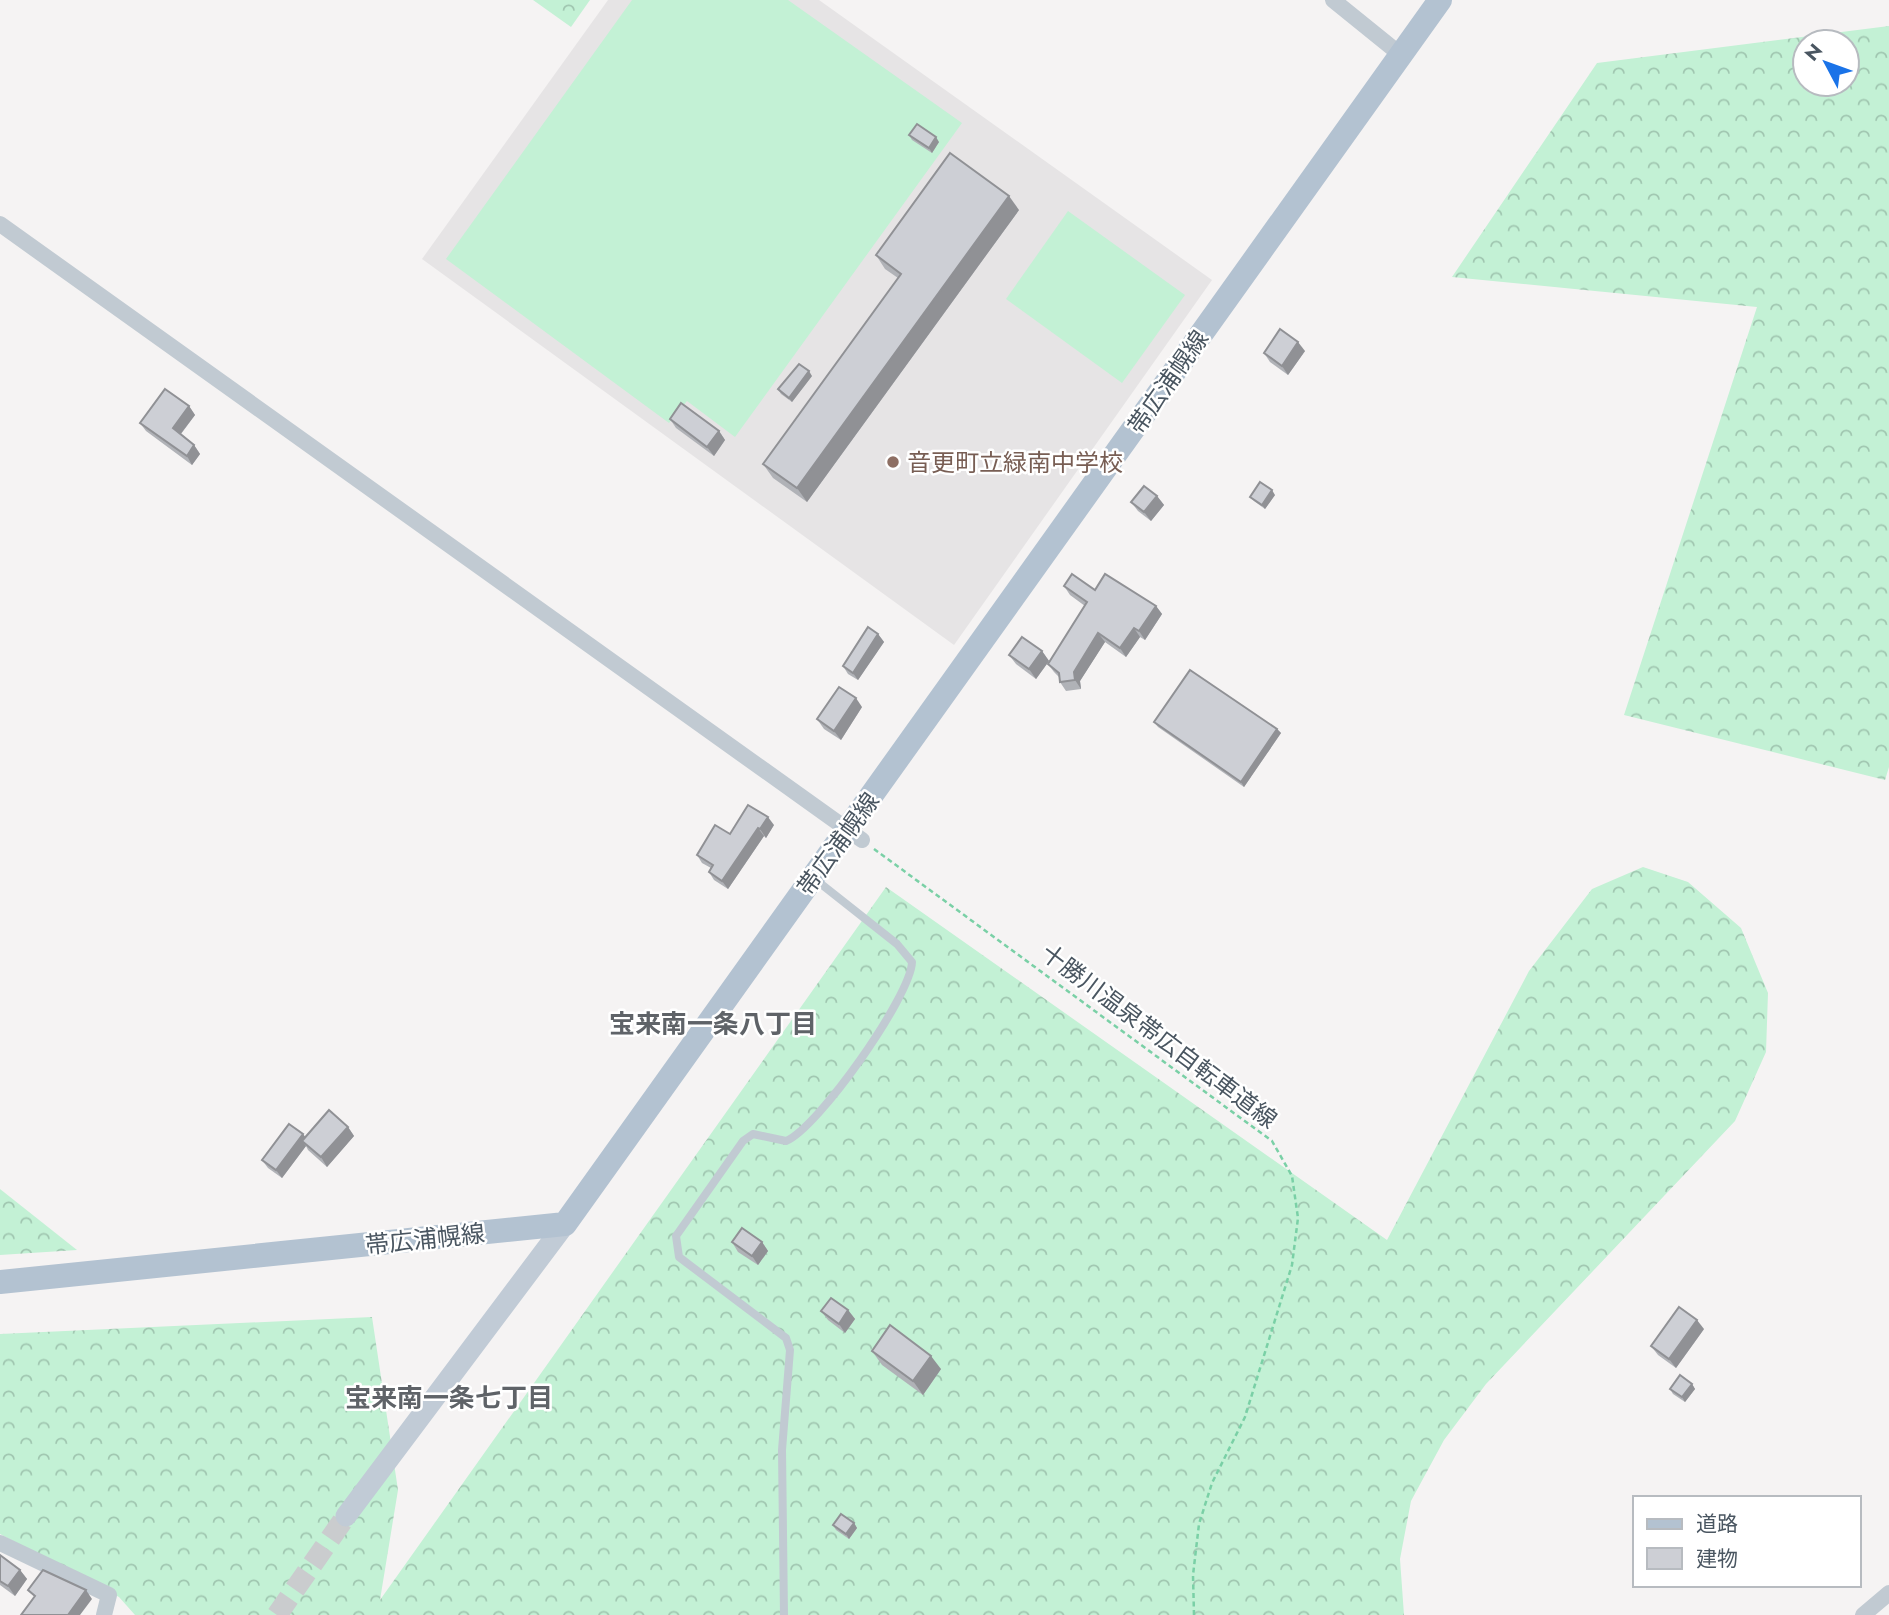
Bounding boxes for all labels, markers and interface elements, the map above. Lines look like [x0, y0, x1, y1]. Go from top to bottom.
north arrow [1791, 28, 1861, 98]
text: N [1798, 38, 1829, 67]
street label: 帯広浦幌線 [1119, 323, 1217, 441]
place label: 音更町立緑南中学校 [907, 445, 1123, 480]
marker: 音更町立緑南中学校 [885, 454, 901, 470]
street label: 帯広浦幌線 [789, 785, 887, 903]
street label: 十勝川温泉帯広自転車道線 [1033, 935, 1285, 1137]
district label: 宝来南一条八丁目 [609, 1005, 817, 1043]
street label: 帯広浦幌線 [363, 1215, 487, 1263]
district label: 宝来南一条七丁目 [345, 1379, 553, 1417]
legend [1633, 1496, 1861, 1587]
text: 道路 [1696, 1509, 1738, 1539]
text: 建物 [1696, 1544, 1738, 1574]

